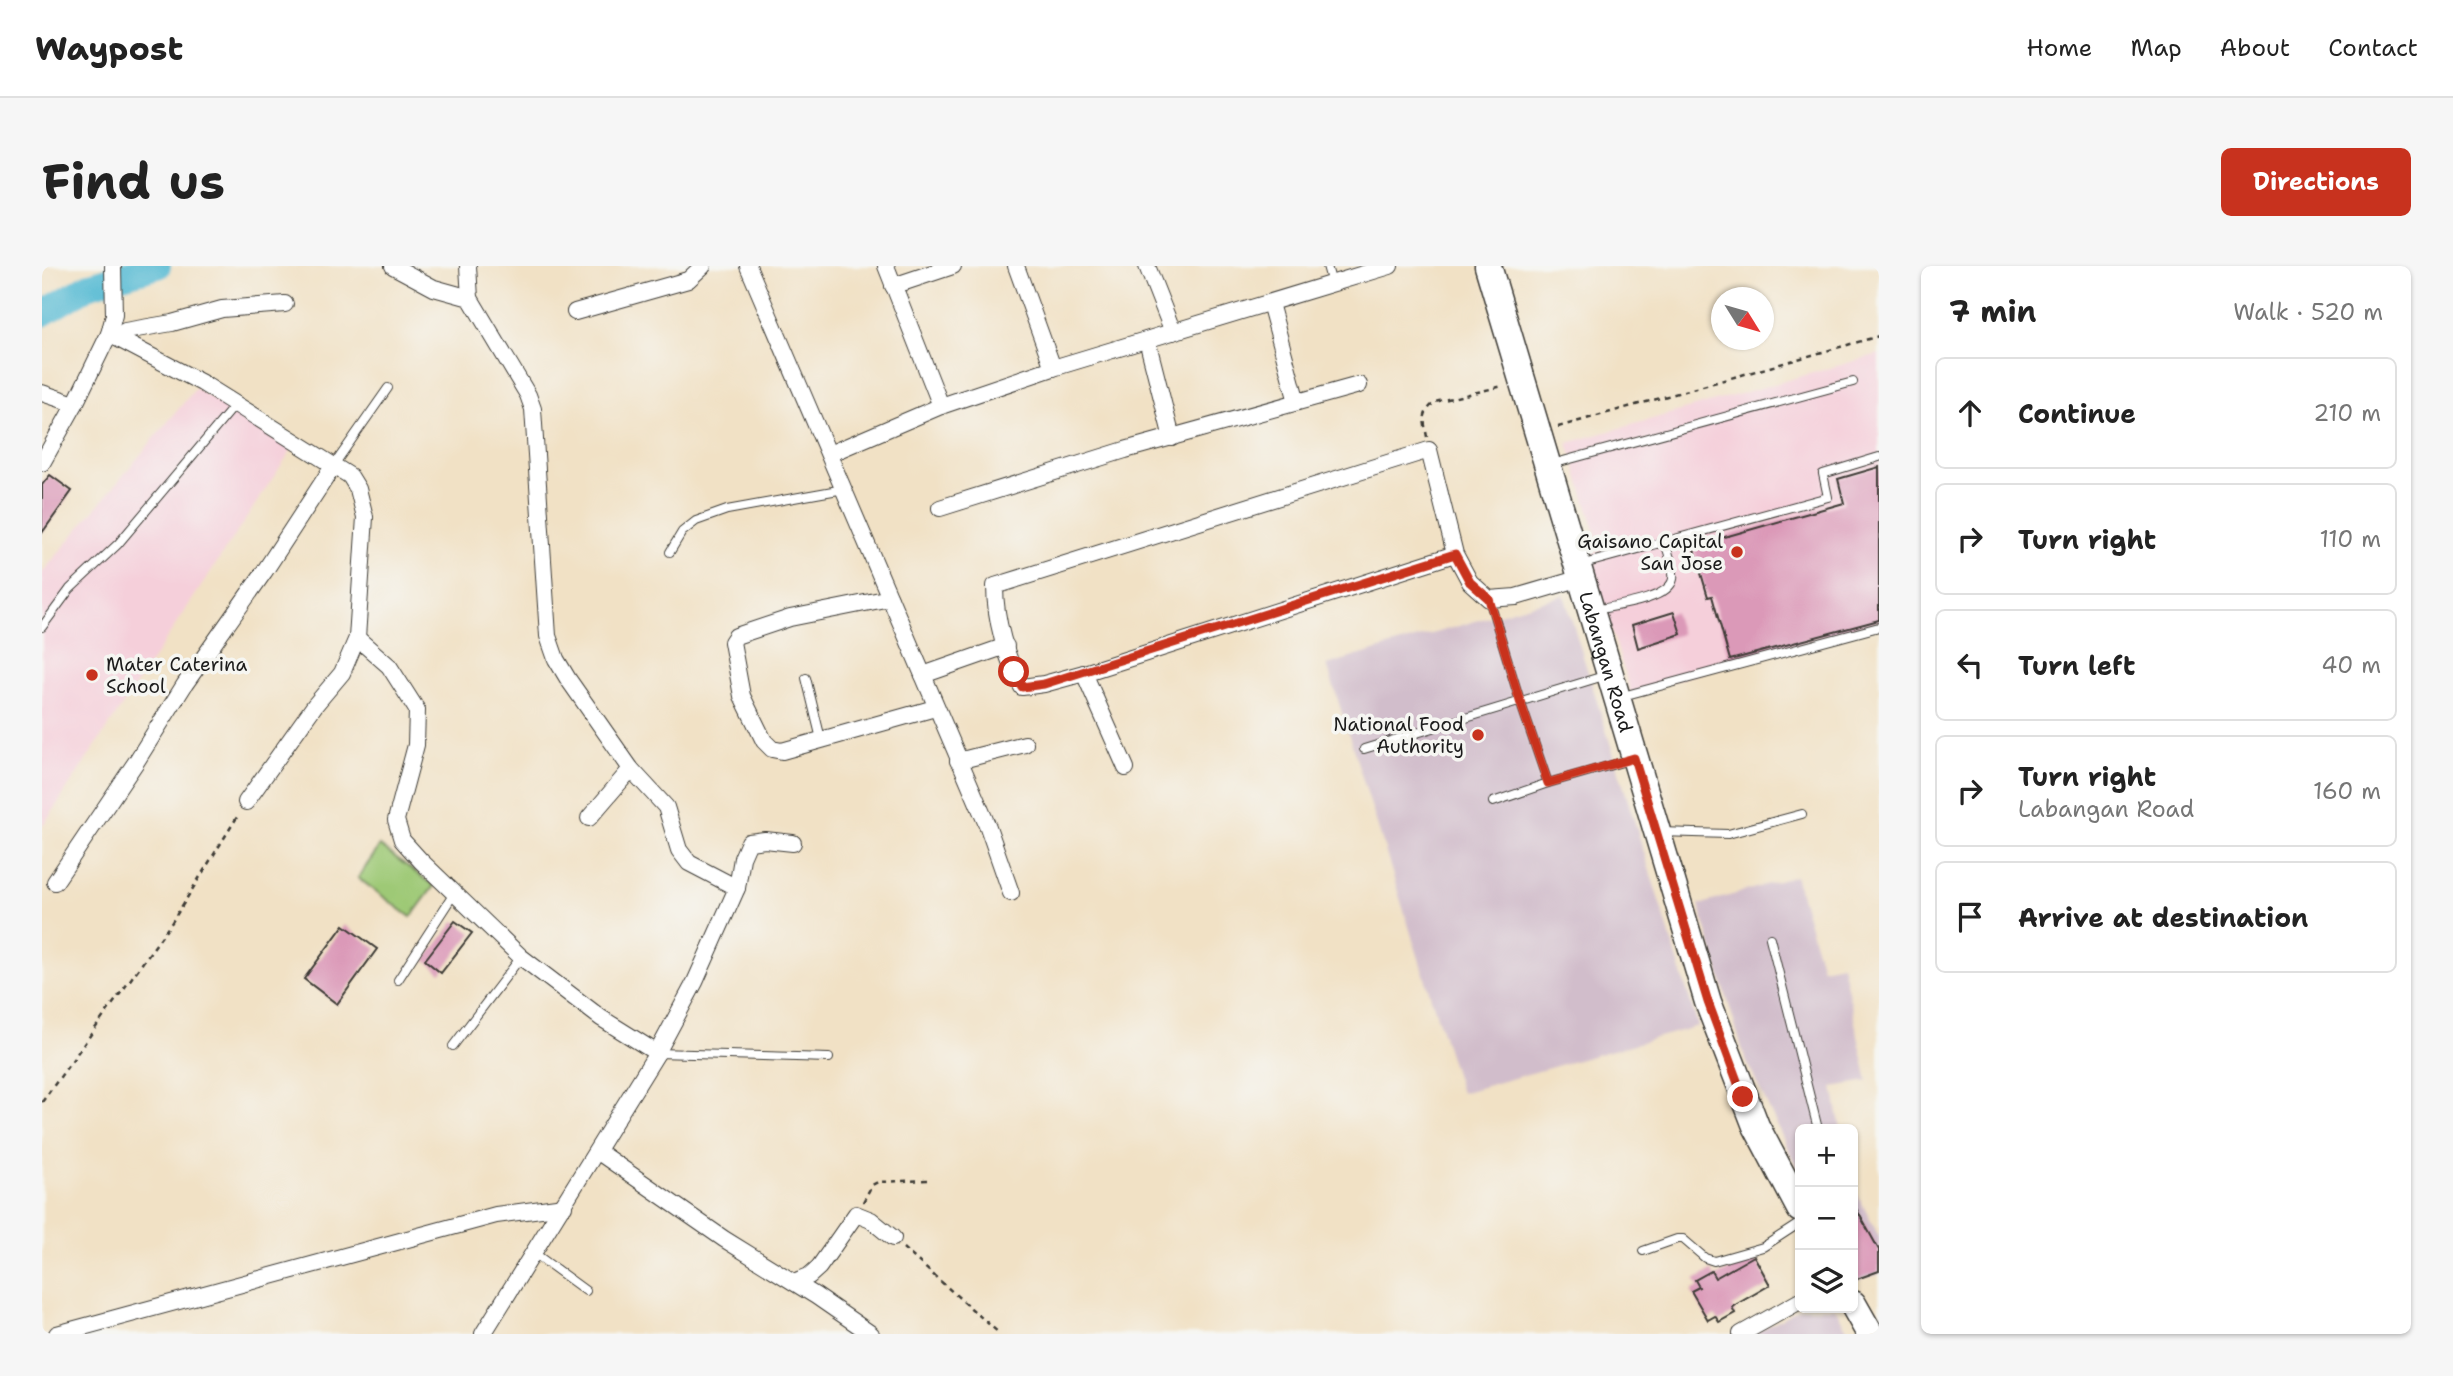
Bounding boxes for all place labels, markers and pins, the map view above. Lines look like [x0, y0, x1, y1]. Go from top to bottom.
place label: Gaisano Capital San Jose [1577, 529, 1723, 576]
marker: Gaisano Capital San Jose [1729, 544, 1745, 560]
place label: Mater Caterina School [106, 652, 247, 699]
marker: Mater Caterina School [84, 667, 100, 683]
place label: National Food Authority [1333, 712, 1464, 759]
marker: National Food Authority [1470, 727, 1486, 743]

